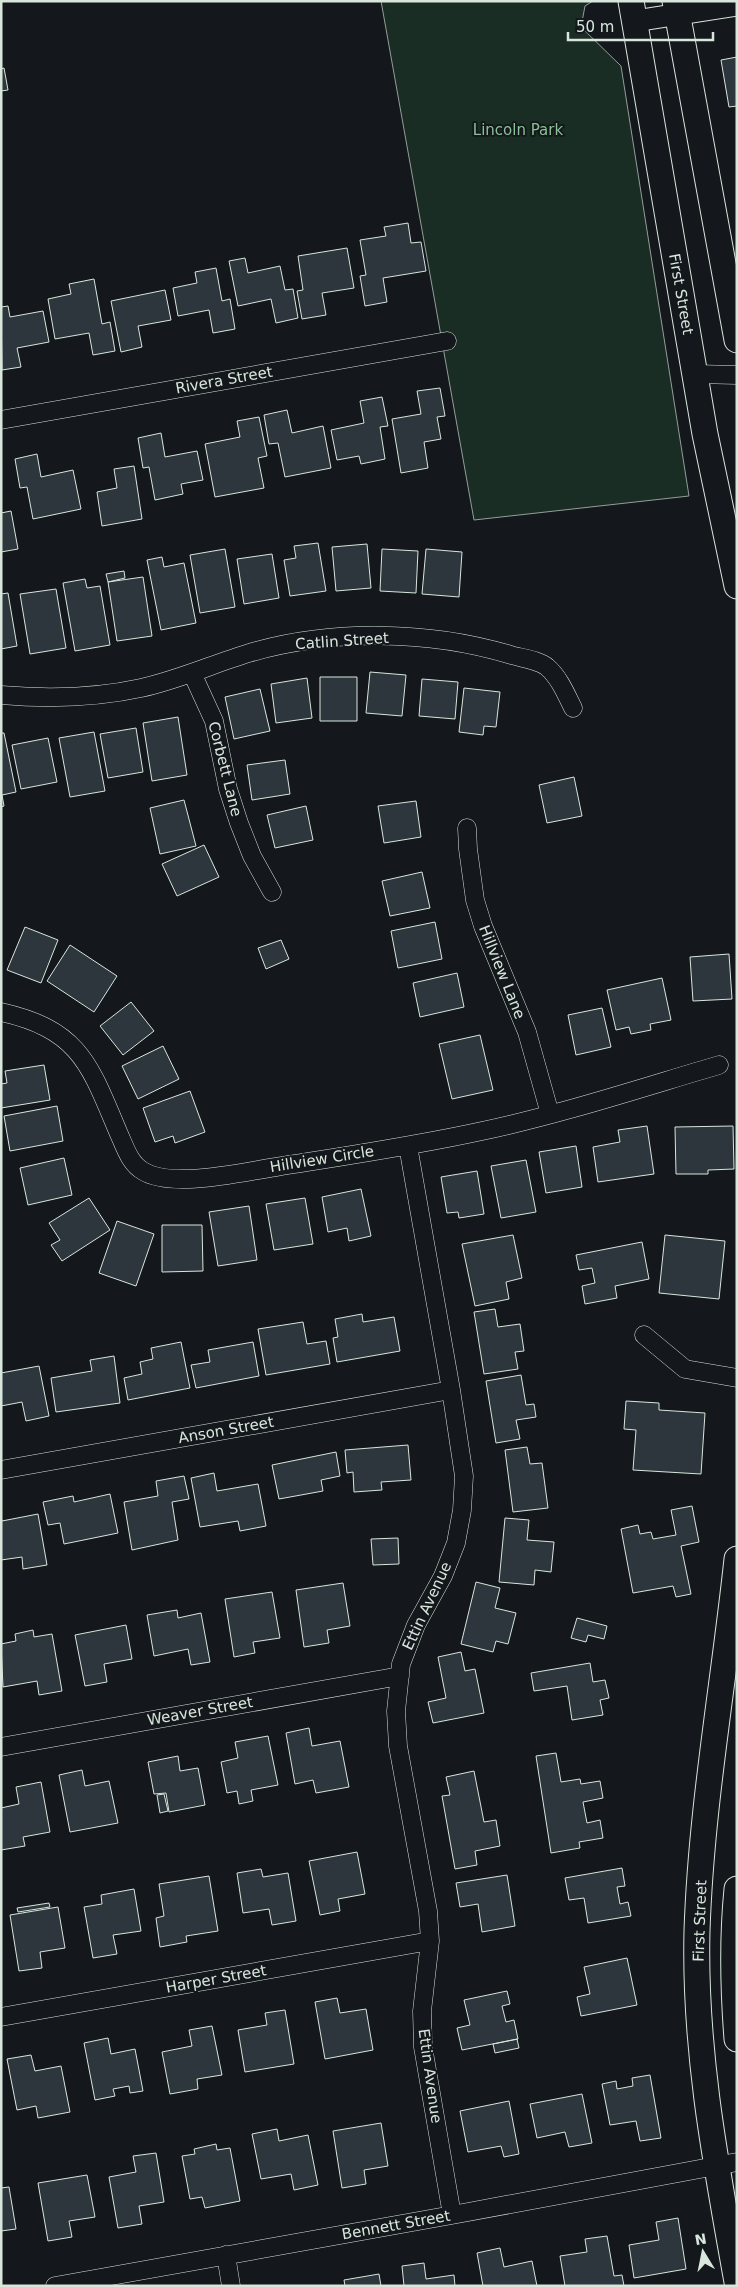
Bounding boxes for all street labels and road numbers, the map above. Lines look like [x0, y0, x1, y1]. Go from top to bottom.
street label: First Street [665, 252, 697, 336]
street label: Rivera Street [174, 363, 274, 397]
street label: Catlin Street [295, 629, 389, 653]
street label: Corbett Lane [204, 720, 246, 818]
street label: Hillview Lane [475, 923, 529, 1021]
street label: Hillview Circle [269, 1142, 375, 1176]
street label: Anson Street [177, 1413, 275, 1447]
street label: Ettin Avenue [399, 1559, 455, 1653]
street label: Weaver Street [146, 1693, 254, 1729]
street label: First Street [690, 1880, 710, 1962]
street label: Harper Street [164, 1961, 268, 1997]
street label: Ettin Avenue [414, 2028, 446, 2124]
street label: Bennett Street [340, 2207, 452, 2243]

